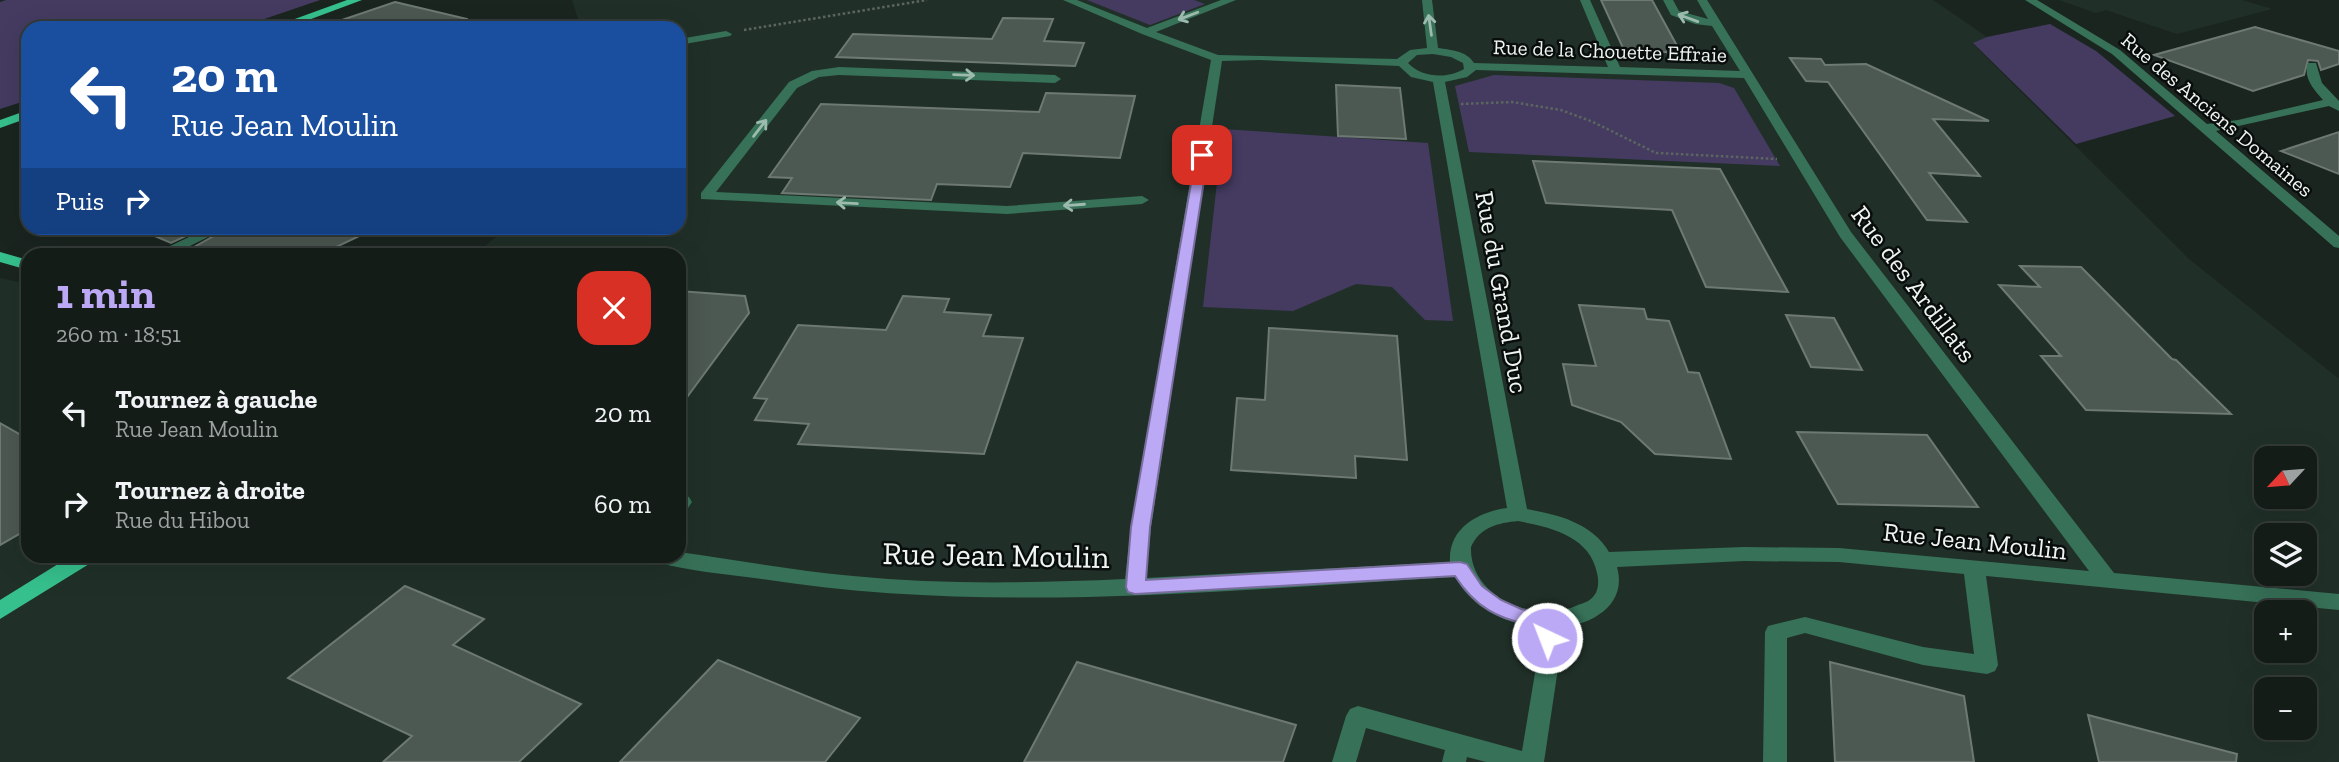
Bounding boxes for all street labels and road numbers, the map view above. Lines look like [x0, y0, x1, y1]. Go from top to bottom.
street label: Rue des Anciens Domaines [2117, 27, 2318, 202]
street label: Rue de la Chouette Effraie [1493, 34, 1728, 67]
street label: Rue du Grand Duc [1468, 188, 1536, 396]
street label: Rue des Ardillats [1844, 199, 1984, 369]
street label: Rue Jean Moulin [1882, 515, 2068, 567]
street label: Rue Jean Moulin [882, 534, 1110, 576]

